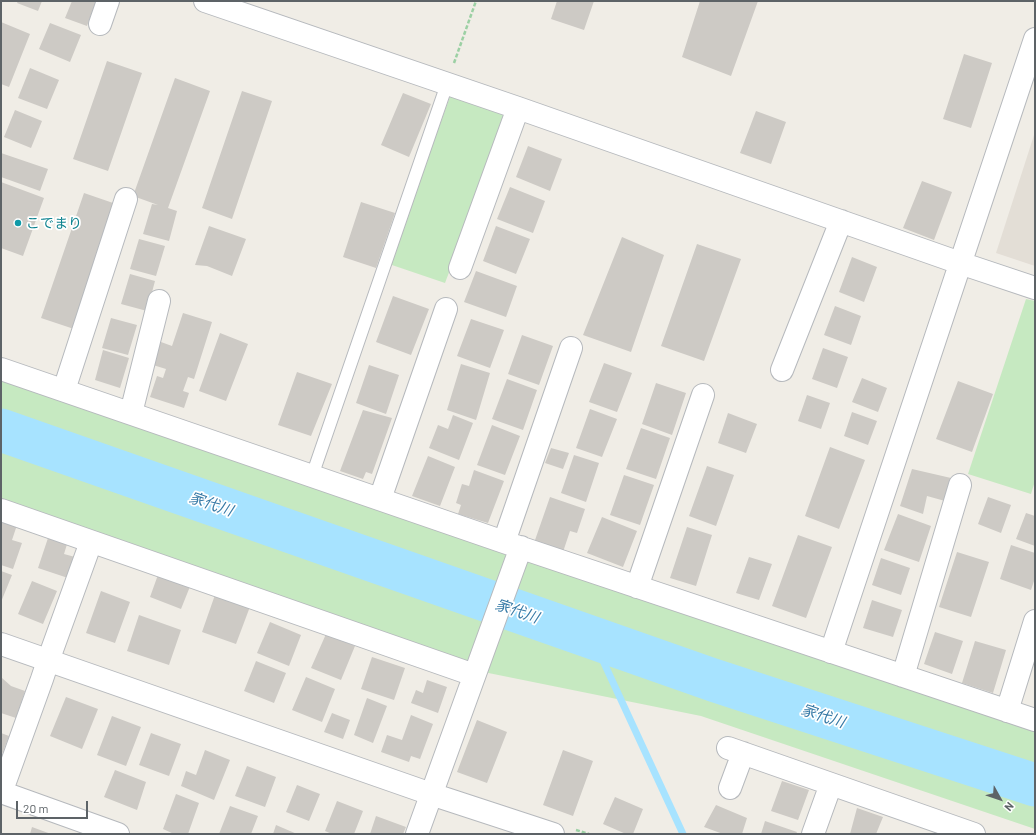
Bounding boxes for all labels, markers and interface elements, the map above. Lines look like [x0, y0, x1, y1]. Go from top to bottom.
place label: こでまり [26, 215, 82, 231]
marker: こでまり [13, 218, 23, 228]
water label: 家代川 [187, 488, 235, 520]
water label: 家代川 [493, 595, 541, 627]
water label: 家代川 [799, 700, 847, 732]
north arrow [980, 779, 1020, 819]
scale bar [18, 793, 90, 819]
text: N [1002, 800, 1017, 814]
text: 20 m [23, 801, 49, 815]

